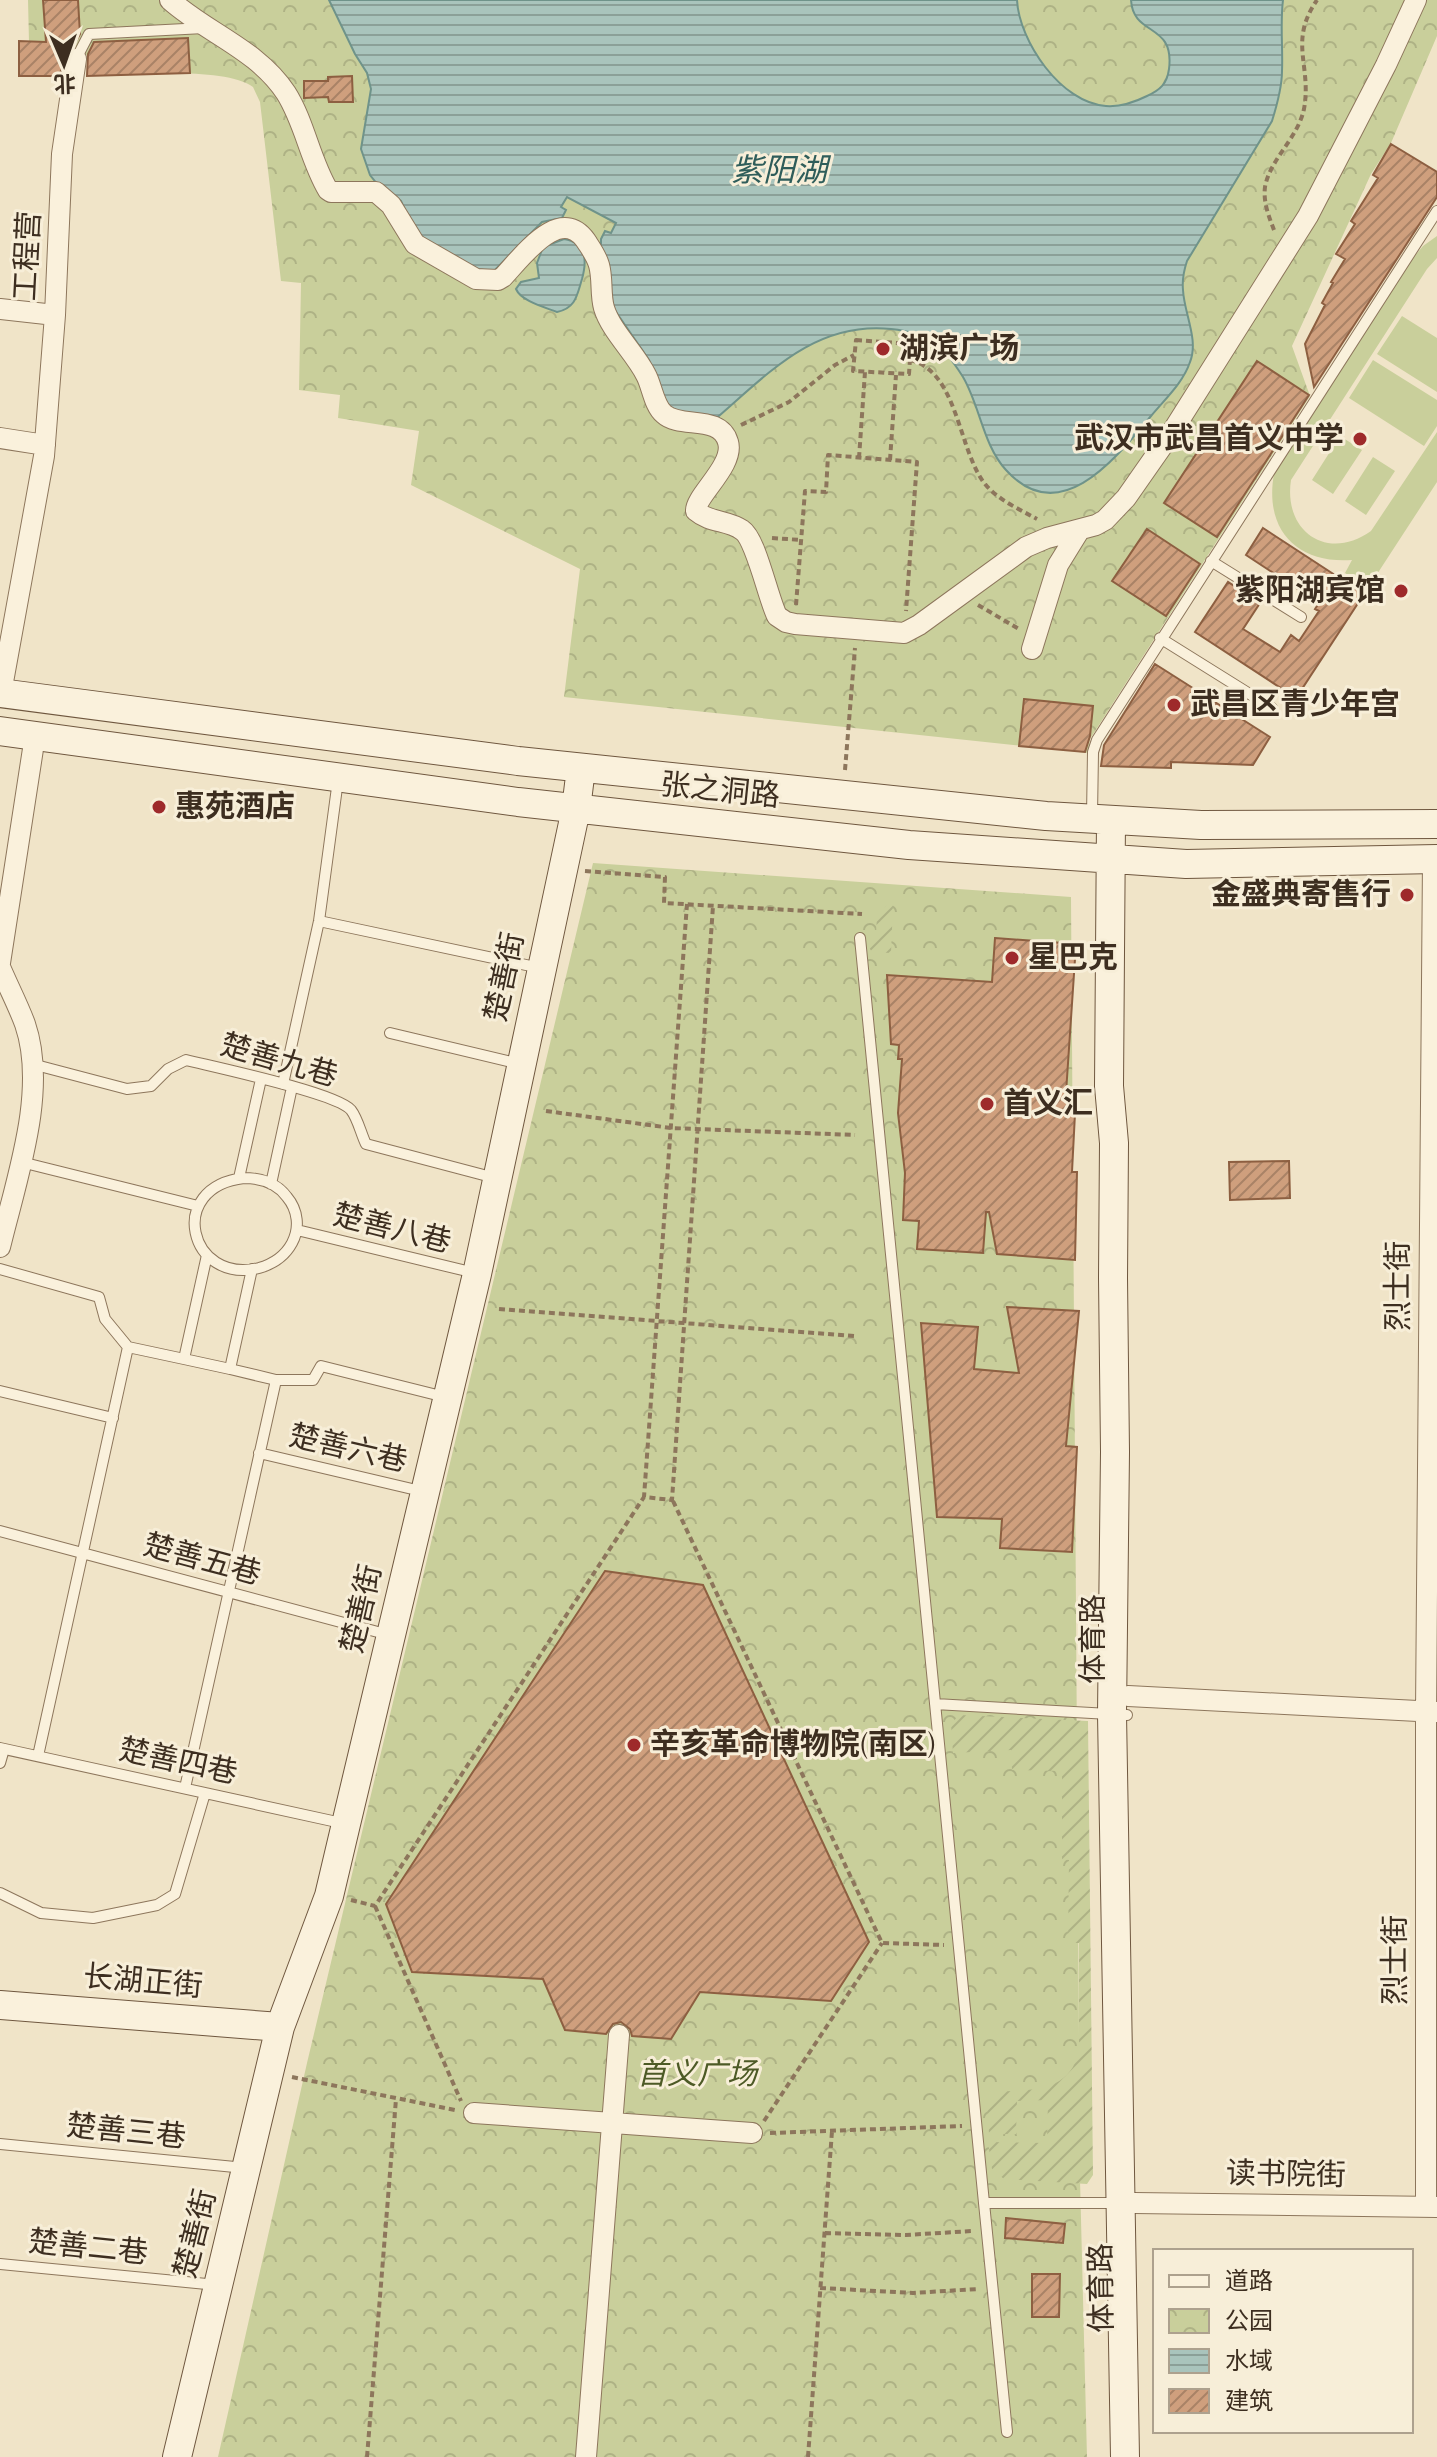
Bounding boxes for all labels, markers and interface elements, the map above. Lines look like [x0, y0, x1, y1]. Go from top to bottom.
north arrow [24, 24, 104, 104]
text: 北 [53, 66, 76, 99]
water label: 紫阳湖 [731, 147, 832, 196]
street label: 工程营 [3, 210, 53, 302]
place label: 湖滨广场 [899, 326, 1019, 372]
marker: 湖滨广场 [874, 340, 892, 358]
place label: 武汉市武昌首义中学 [1074, 416, 1344, 462]
marker: 武汉市武昌首义中学 [1351, 430, 1369, 448]
place label: 紫阳湖宾馆 [1235, 568, 1385, 614]
marker: 紫阳湖宾馆 [1392, 582, 1410, 600]
place label: 武昌区青少年宫 [1190, 682, 1400, 728]
marker: 武昌区青少年宫 [1165, 696, 1183, 714]
street label: 张之洞路 [658, 762, 782, 820]
place label: 惠苑酒店 [175, 784, 295, 830]
marker: 惠苑酒店 [150, 798, 168, 816]
place label: 金盛典寄售行 [1211, 872, 1391, 918]
marker: 金盛典寄售行 [1398, 886, 1416, 904]
street label: 楚善街 [473, 928, 537, 1026]
place label: 星巴克 [1028, 935, 1118, 981]
marker: 星巴克 [1003, 949, 1021, 967]
street label: 楚善九巷 [215, 1022, 343, 1100]
place label: 首义汇 [1003, 1081, 1093, 1127]
marker: 首义汇 [978, 1095, 996, 1113]
street label: 楚善八巷 [328, 1192, 456, 1266]
street label: 烈士街 [1376, 1241, 1422, 1331]
street label: 楚善六巷 [284, 1413, 412, 1485]
street label: 楚善五巷 [138, 1522, 266, 1598]
street label: 楚善街 [329, 1560, 395, 1658]
street label: 体育路 [1071, 1594, 1117, 1684]
place label: 辛亥革命博物院(南区) [650, 1722, 936, 1768]
street label: 楚善四巷 [115, 1727, 241, 1797]
marker: 辛亥革命博物院(南区) [625, 1736, 643, 1754]
street label: 烈士街 [1373, 1915, 1419, 2005]
street label: 长湖正街 [81, 1954, 205, 2010]
park label: 首义广场 [637, 2052, 760, 2098]
street label: 楚善三巷 [64, 2103, 188, 2161]
street label: 读书院街 [1226, 2151, 1346, 2199]
street label: 楚善街 [163, 2185, 229, 2283]
street label: 楚善二巷 [26, 2219, 150, 2277]
street label: 体育路 [1078, 2243, 1126, 2333]
legend [1153, 2249, 1413, 2433]
text: 道路 [1225, 2264, 1273, 2300]
text: 公园 [1225, 2304, 1273, 2340]
text: 水域 [1225, 2344, 1273, 2380]
text: 建筑 [1225, 2384, 1273, 2420]

